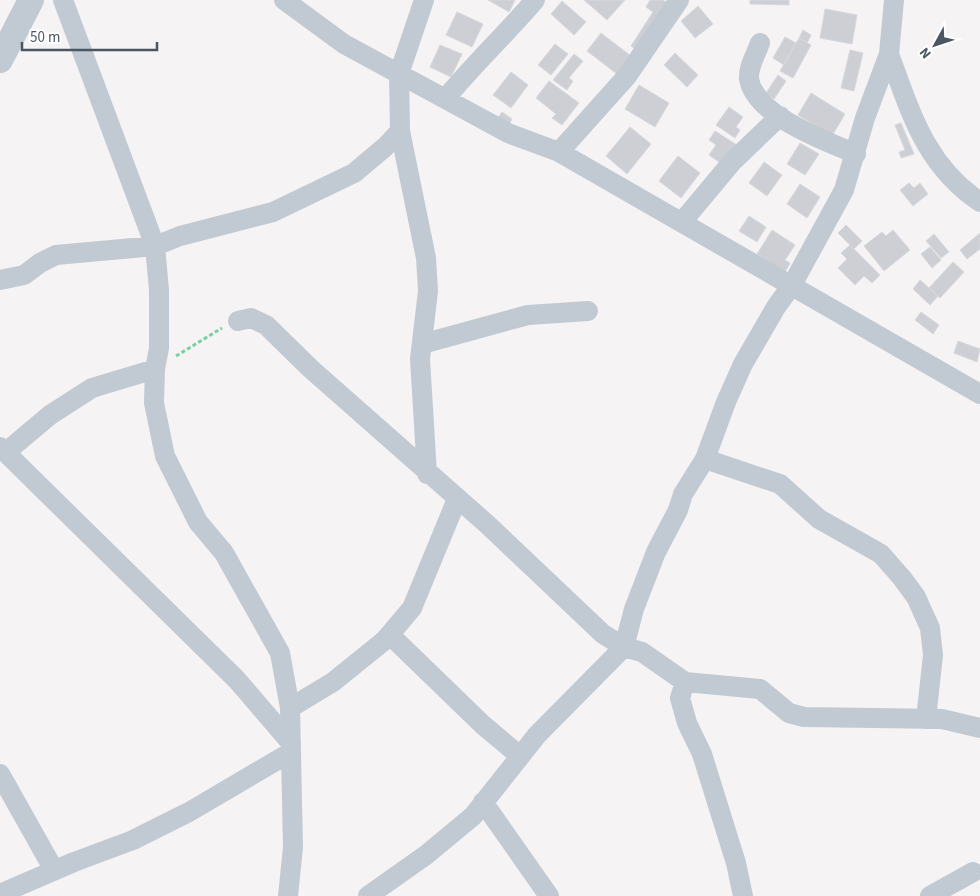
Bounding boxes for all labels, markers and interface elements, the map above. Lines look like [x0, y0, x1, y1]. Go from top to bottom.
scale bar [22, 20, 158, 52]
north arrow [910, 20, 960, 70]
text: 50 m [30, 27, 60, 48]
text: N [915, 43, 936, 63]

